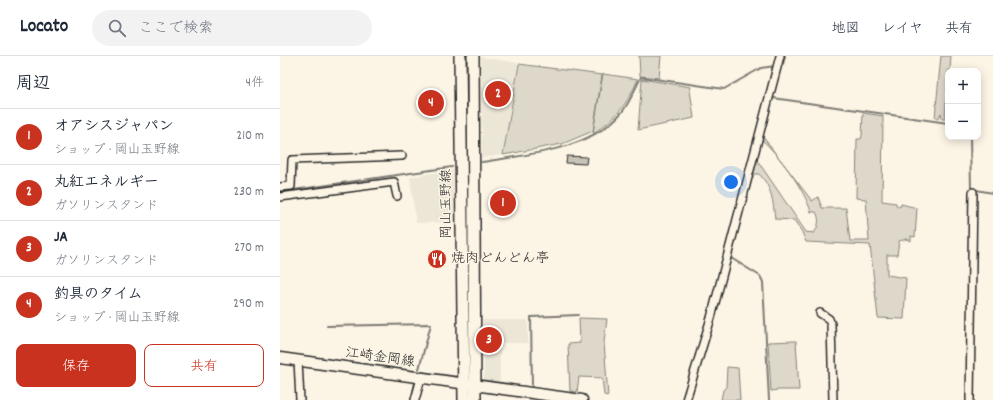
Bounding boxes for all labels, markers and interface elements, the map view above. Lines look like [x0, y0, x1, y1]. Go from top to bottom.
search box [92, 10, 372, 46]
text: Locato [20, 14, 68, 41]
icon: search [106, 17, 128, 39]
text: ここで検索 [138, 18, 213, 40]
text: 地図 [832, 19, 860, 39]
text: レイヤ [882, 19, 923, 39]
text: 共有 [945, 19, 973, 39]
map controls [945, 68, 981, 140]
button: + [945, 68, 981, 104]
text: 周辺 [16, 73, 50, 97]
text: 4件 [246, 74, 264, 93]
pin: 2 [485, 79, 511, 109]
pin: 4 [418, 88, 444, 118]
button: − [945, 104, 981, 140]
text: オアシスジャパン [54, 116, 174, 138]
text: 1 [28, 127, 30, 146]
text: 210 m [236, 127, 264, 146]
text: ショップ · 岡山玉野線 [54, 141, 179, 160]
street label: 岡山玉野線 [437, 169, 457, 239]
text: 丸紅エネルギー [54, 172, 159, 194]
your location [721, 172, 741, 192]
text: 2 [26, 183, 32, 202]
text: 230 m [234, 183, 264, 202]
pin: 1 [490, 188, 516, 218]
text: ガソリンスタンド [54, 197, 158, 216]
text: JA [54, 227, 68, 249]
text: 3 [26, 239, 32, 258]
text: 270 m [234, 239, 264, 258]
restaurant icon: 焼肉どんどん亭 [426, 248, 448, 270]
place label: 焼肉どんどん亭 [451, 249, 550, 269]
text: ガソリンスタンド [54, 252, 158, 271]
text: 釣具のタイム [54, 284, 143, 306]
text: 4 [26, 295, 32, 314]
text: 290 m [233, 295, 264, 314]
text: ショップ · 岡山玉野線 [54, 309, 179, 328]
pin: 3 [476, 325, 502, 355]
street label: 江崎金岡線 [344, 343, 416, 373]
button: 保存 [16, 344, 136, 387]
button: 共有 [144, 344, 264, 387]

